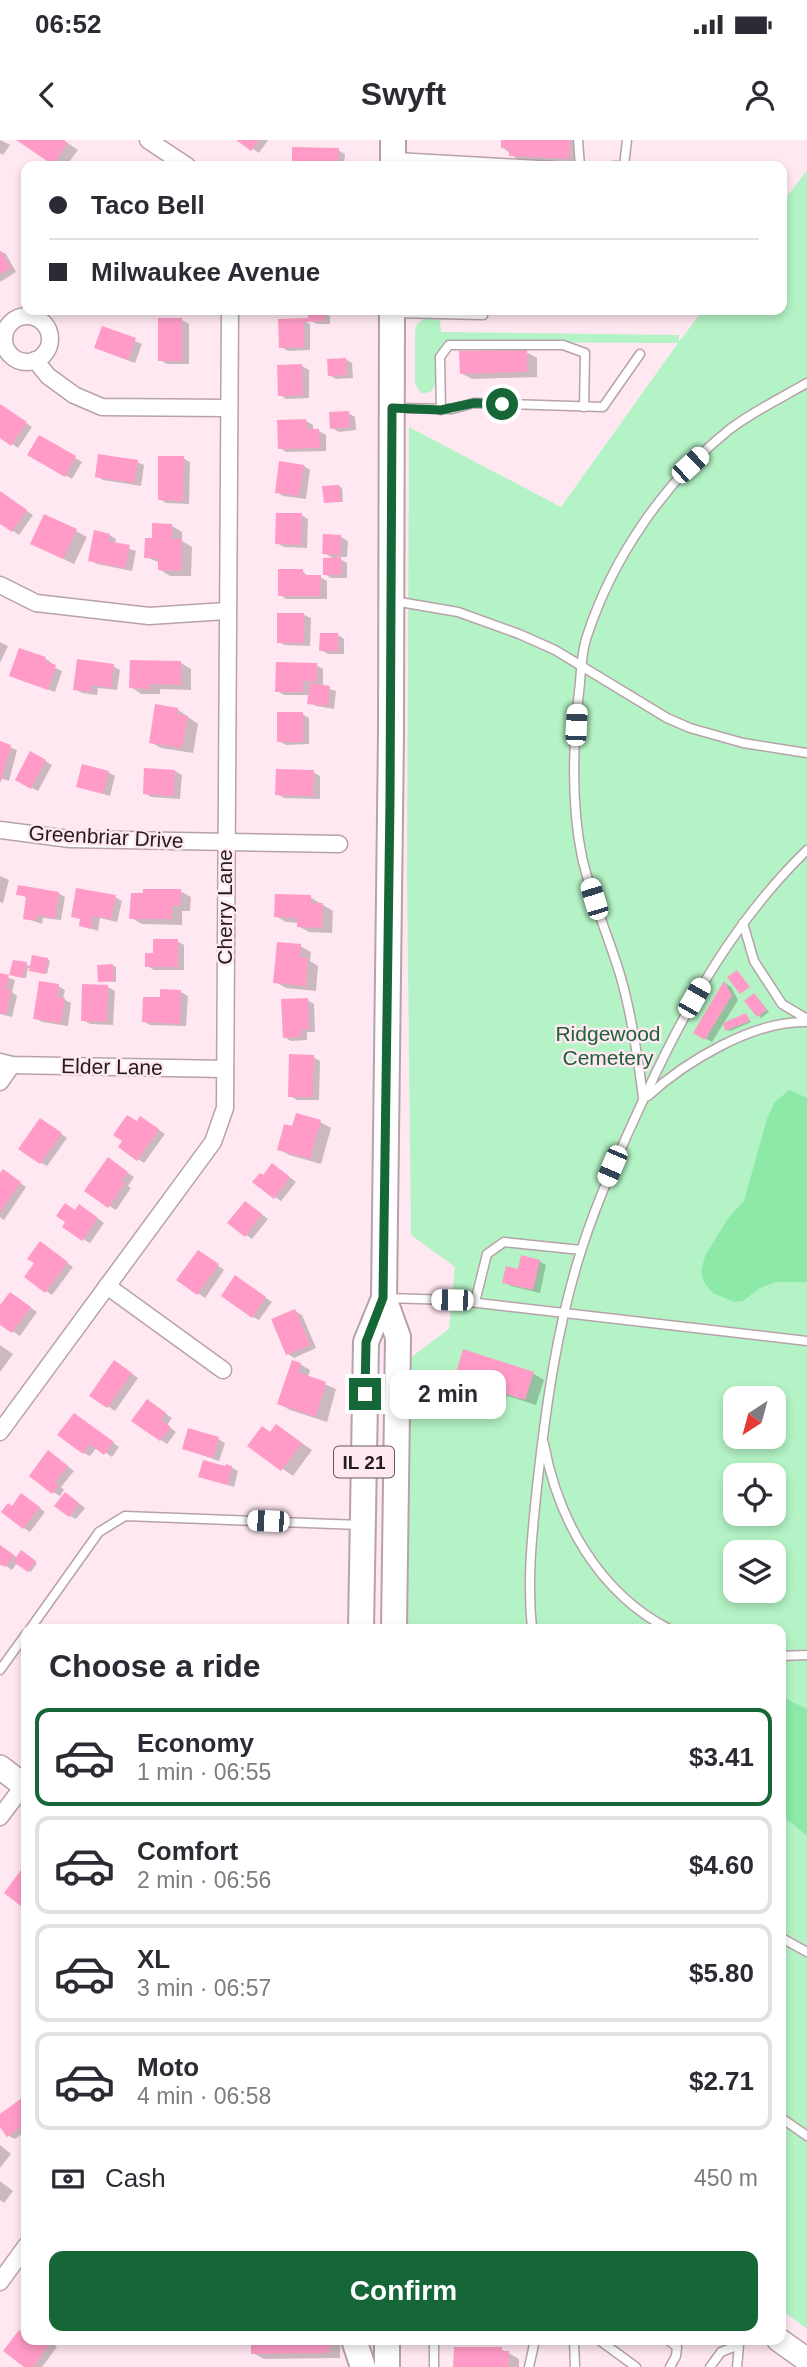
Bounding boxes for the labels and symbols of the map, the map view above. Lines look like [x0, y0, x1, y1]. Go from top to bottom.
route start [486, 388, 518, 420]
car [668, 443, 713, 487]
car [565, 703, 588, 747]
street label: Greenbriar Drive [28, 821, 184, 852]
street label: Cherry Lane [213, 849, 236, 965]
car [578, 876, 611, 922]
car [675, 975, 714, 1021]
park label: Ridgewood Cemetery [555, 1022, 661, 1069]
street label: Elder Lane [61, 1054, 163, 1079]
car [595, 1143, 630, 1189]
car [431, 1289, 474, 1311]
callout: 2 min [390, 1370, 505, 1418]
route end [349, 1378, 381, 1410]
north arrow [723, 1386, 786, 1449]
road number: IL 21 [334, 1446, 394, 1478]
car [247, 1510, 290, 1532]

